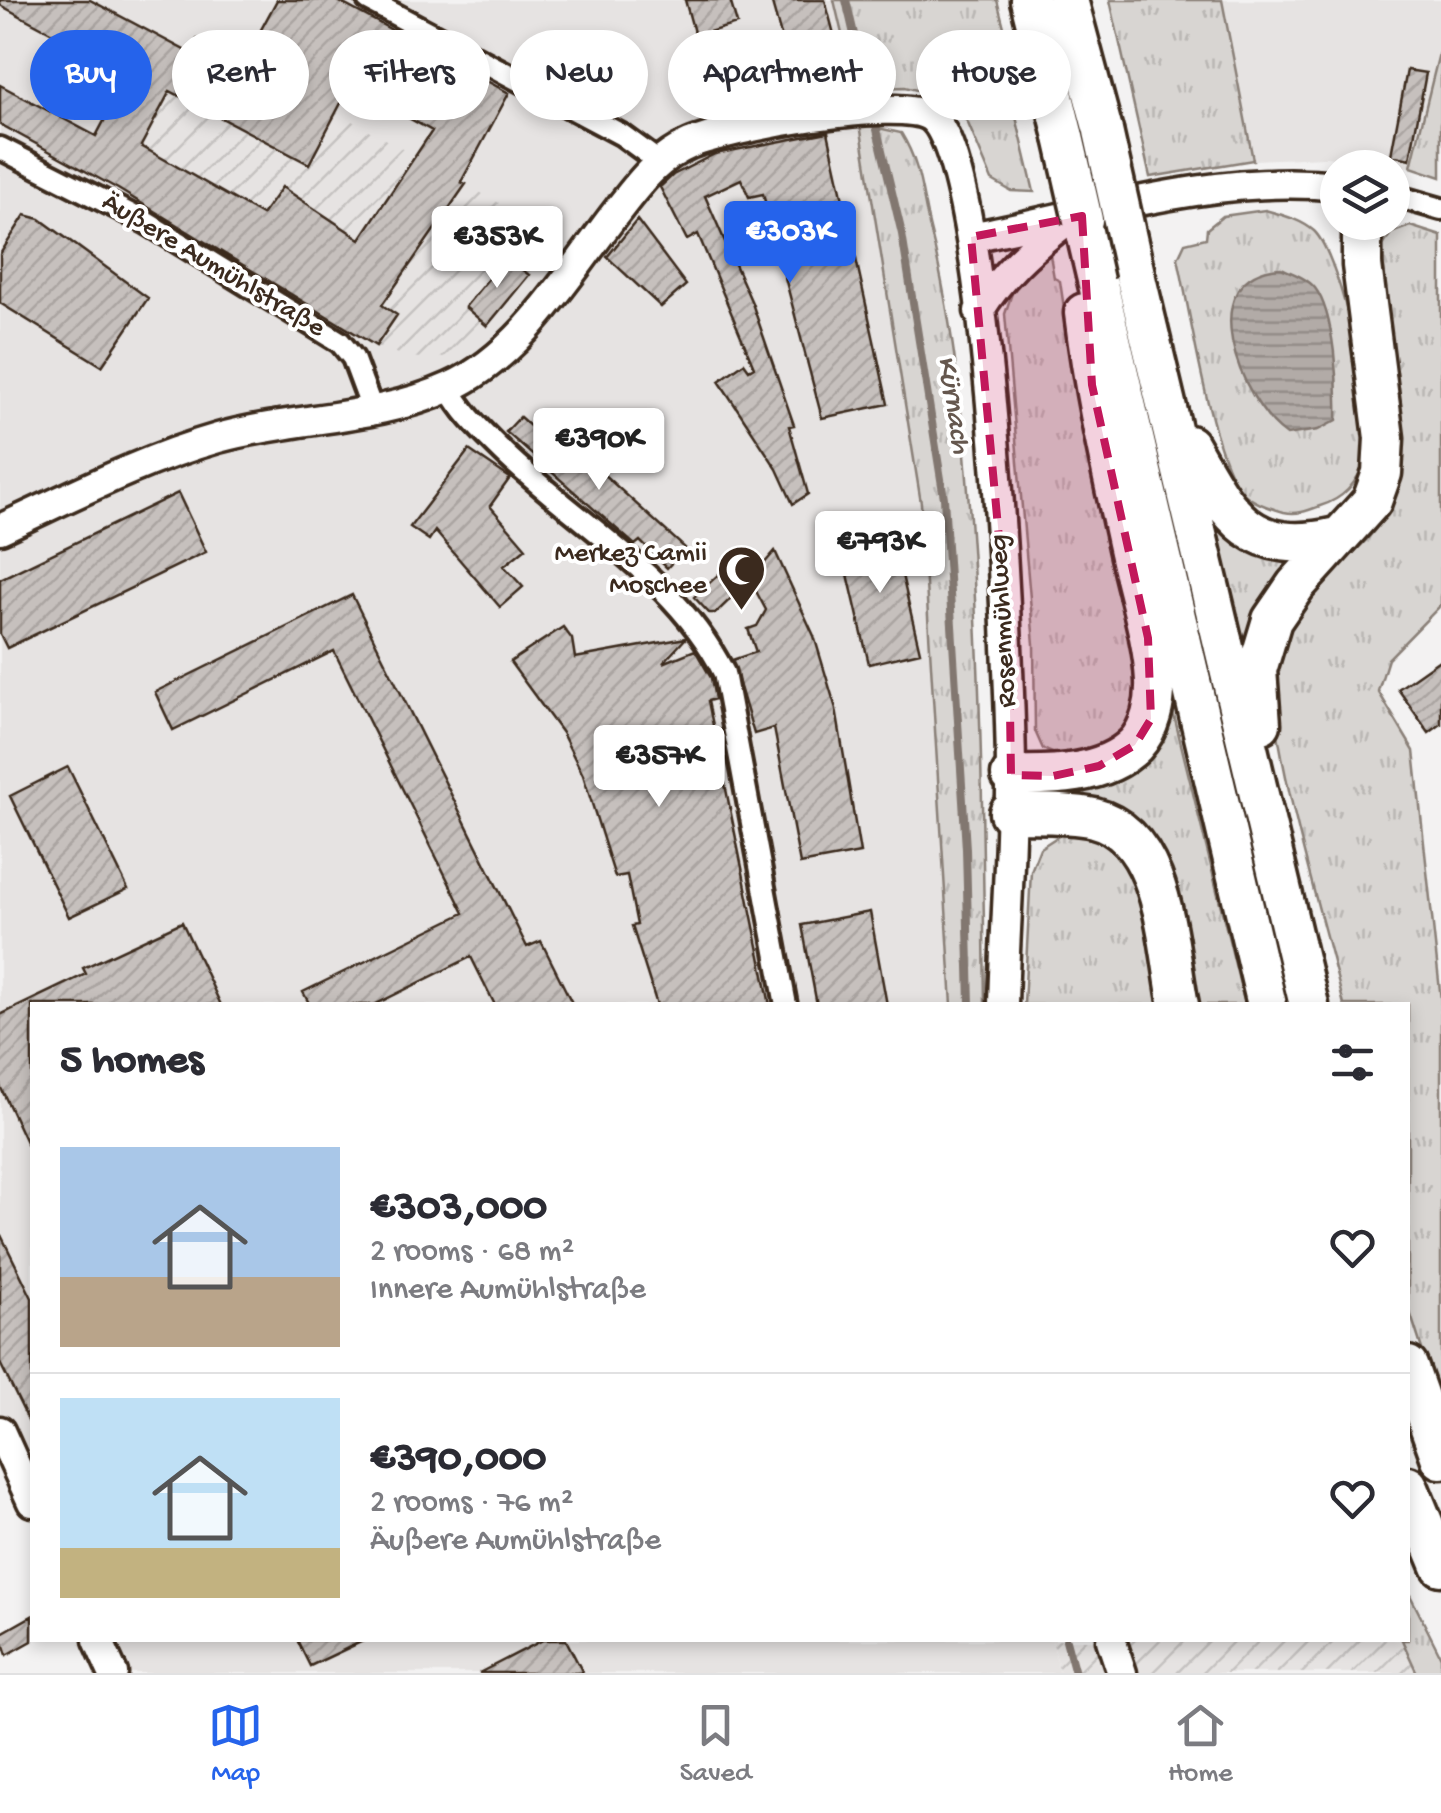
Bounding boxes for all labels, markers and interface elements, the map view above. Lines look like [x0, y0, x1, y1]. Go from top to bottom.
chip: Buy [30, 30, 152, 120]
chip: Rent [172, 30, 309, 120]
chip: Filters [329, 30, 490, 120]
chip: New [510, 30, 648, 120]
chip: Apartment [668, 30, 896, 120]
chip: House [916, 30, 1071, 120]
map controls [1320, 150, 1410, 240]
button: layers [1320, 150, 1410, 240]
street label: Äußere Aumühlstraße [95, 186, 331, 346]
pin: €303K [720, 201, 860, 286]
pin: €353K [427, 206, 567, 291]
text: €303K [746, 214, 834, 252]
text: €353K [454, 219, 540, 257]
water label: Kürnach [927, 354, 977, 457]
pin: €390K [529, 408, 669, 493]
text: €390K [555, 421, 643, 459]
pin: €793K [810, 511, 950, 596]
text: €793K [837, 524, 923, 562]
street label: Rosenmühlweg [983, 533, 1025, 709]
place label: Merkez Camii Moschee [555, 538, 708, 603]
mosque icon: Merkez Camii Moschee [716, 544, 768, 612]
pin: €357K [589, 725, 729, 810]
text: €357K [616, 738, 702, 776]
icon: filters [1325, 1035, 1380, 1090]
text: 5 homes [60, 1038, 203, 1087]
text: €303,000 [370, 1185, 547, 1234]
icon: home [140, 1187, 260, 1307]
icon: heart [1325, 1220, 1380, 1275]
text: 2 rooms · 68 m² [370, 1234, 574, 1272]
text: Innere Aumühlstraße [370, 1272, 646, 1310]
text: €390,000 [370, 1436, 546, 1485]
icon: home [140, 1438, 260, 1558]
icon: heart [1325, 1471, 1380, 1526]
text: 2 rooms · 76 m² [370, 1485, 573, 1523]
text: Äußere Aumühlstraße [370, 1523, 661, 1561]
tab: Map [208, 1698, 263, 1791]
tab: Saved [680, 1698, 751, 1791]
tab: Home [1168, 1698, 1233, 1791]

